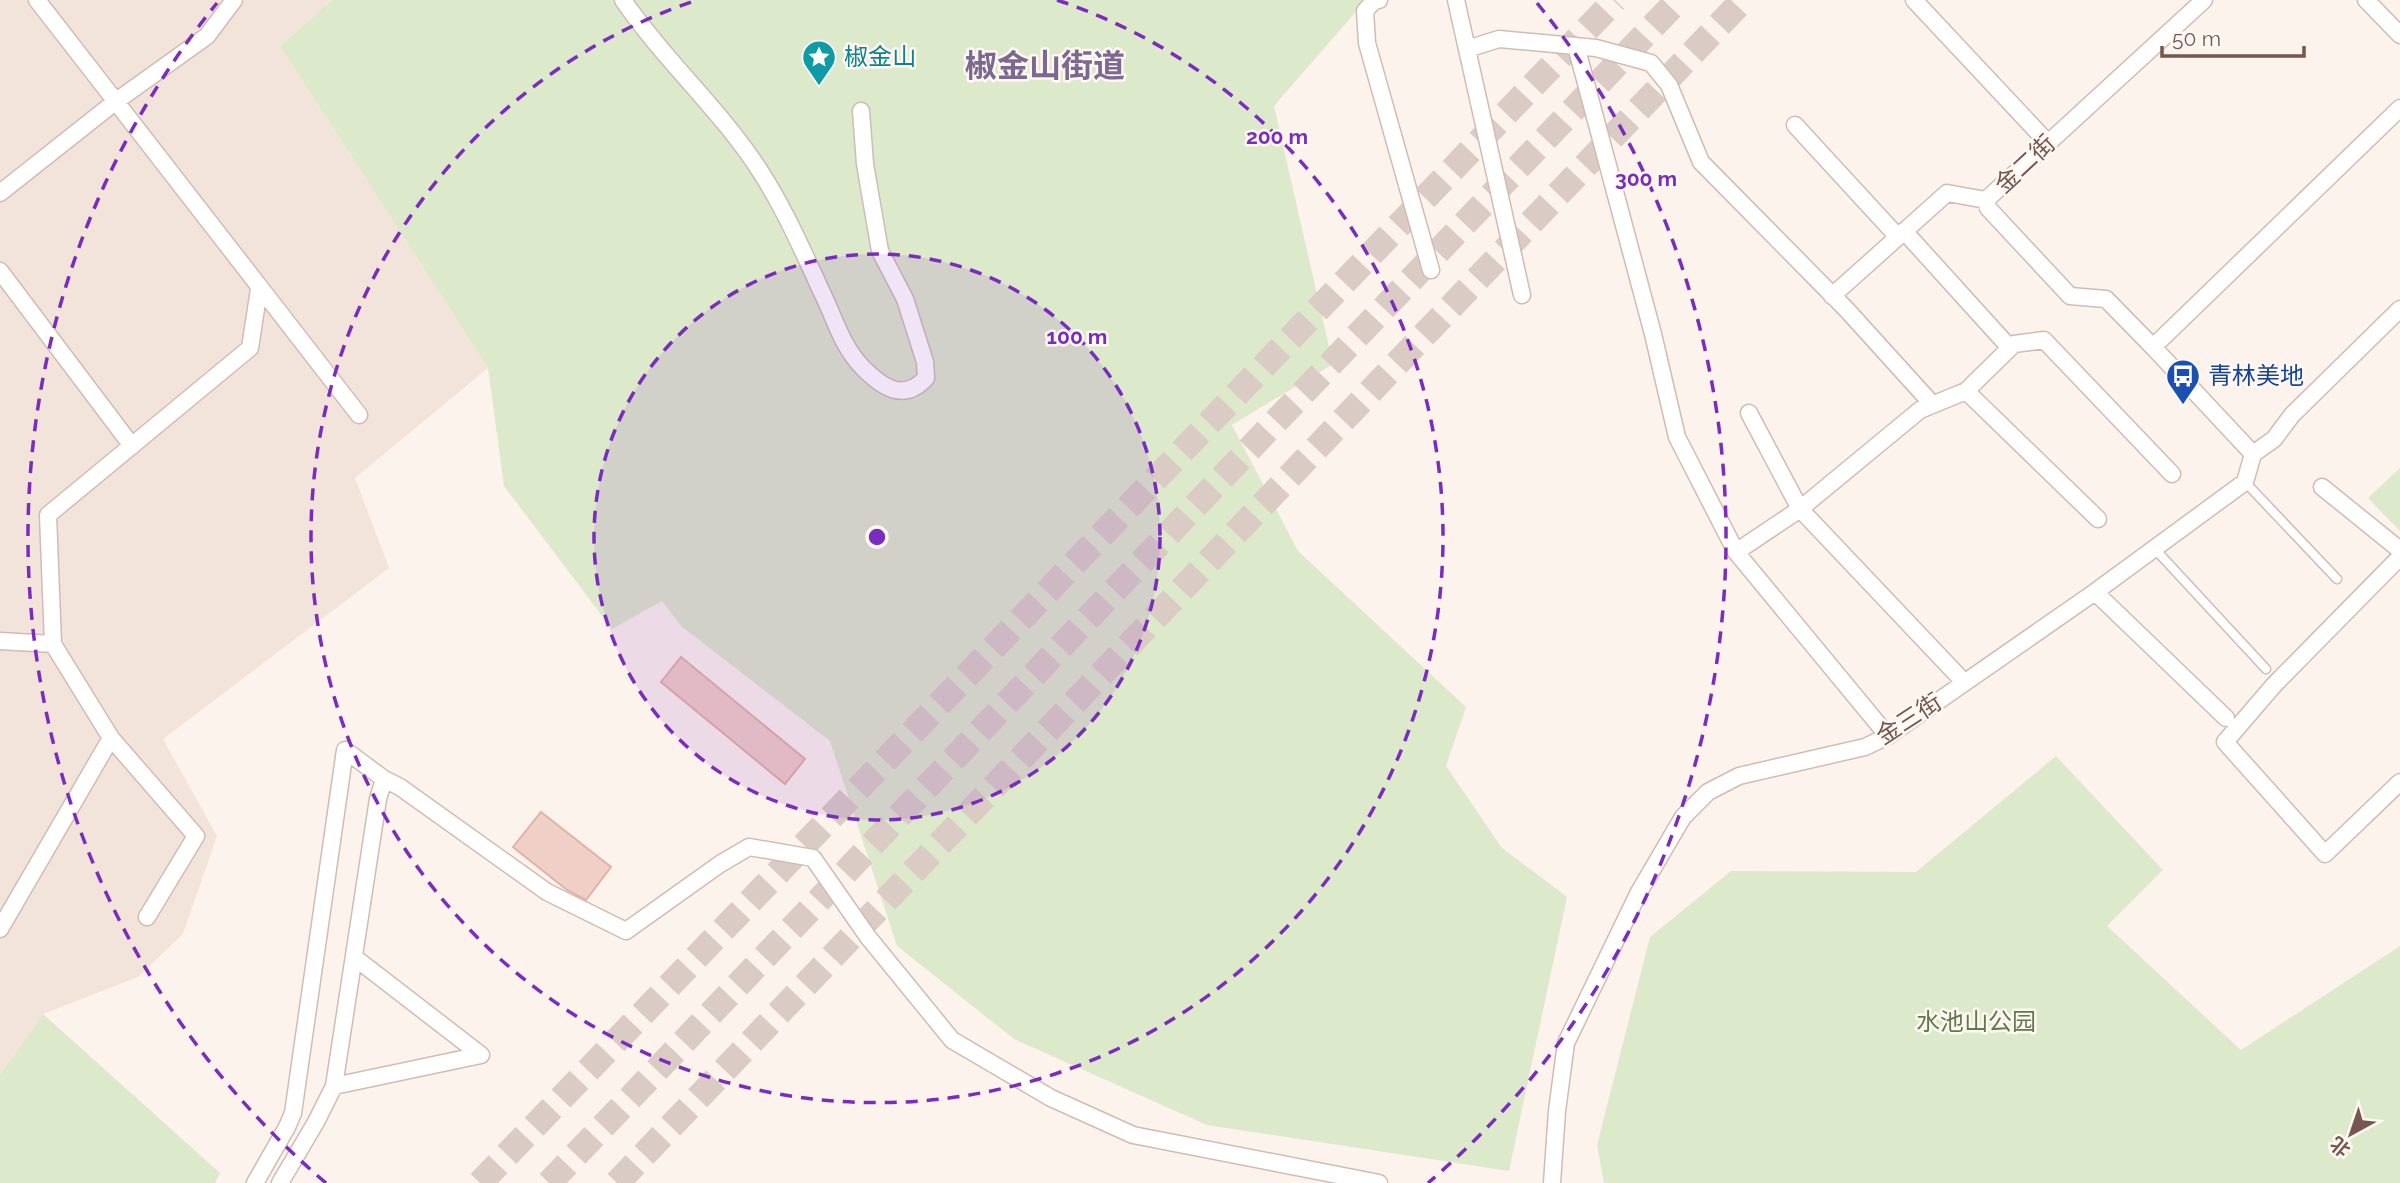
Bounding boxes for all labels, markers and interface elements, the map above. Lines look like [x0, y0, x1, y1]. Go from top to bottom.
scale bar [2162, 14, 2304, 58]
text: 50 m [2172, 26, 2221, 51]
place icon: 椒金山 [800, 38, 838, 87]
place label: 椒金山 [844, 42, 916, 71]
district label: 椒金山街道 [965, 47, 1125, 84]
text: 200 m [1246, 124, 1308, 149]
street label: 金二街 [1988, 128, 2061, 199]
text: 300 m [1615, 166, 1677, 191]
text: 100 m [1047, 324, 1107, 349]
bus stop icon: 青林美地 [2164, 357, 2202, 406]
place label: 青林美地 [2208, 361, 2304, 390]
centre of rings [865, 525, 889, 549]
street label: 金三街 [1871, 687, 1947, 750]
park label: 水池山公园 [1916, 1007, 2036, 1036]
north arrow [2316, 1099, 2386, 1169]
text: 北 [2326, 1132, 2354, 1162]

